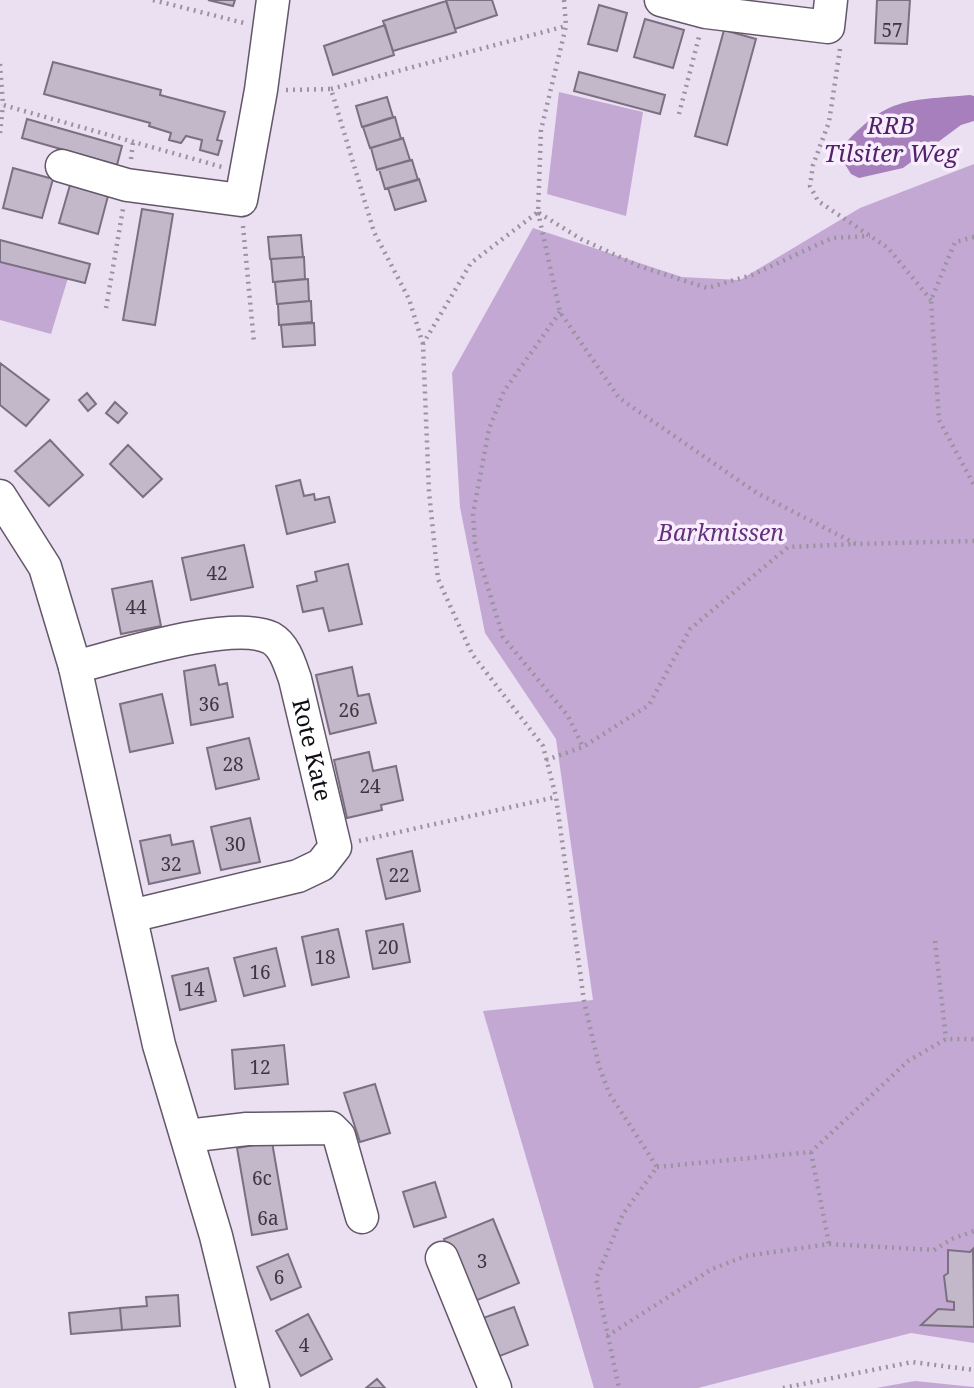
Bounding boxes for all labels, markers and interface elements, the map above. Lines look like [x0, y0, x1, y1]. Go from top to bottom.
house number: 57 [881, 17, 903, 43]
water label: RRB Tilsiter Weg [824, 108, 960, 169]
park label: Barkmissen [657, 516, 784, 548]
house number: 42 [206, 560, 228, 586]
house number: 44 [125, 594, 147, 620]
house number: 36 [198, 691, 220, 717]
street label: Rote Kate [285, 695, 340, 804]
house number: 26 [338, 697, 360, 723]
house number: 28 [222, 751, 244, 777]
house number: 24 [359, 773, 381, 799]
house number: 30 [224, 831, 246, 857]
house number: 32 [160, 851, 182, 877]
house number: 22 [388, 862, 410, 888]
house number: 20 [377, 934, 399, 960]
house number: 18 [314, 944, 336, 970]
house number: 16 [249, 959, 271, 985]
house number: 14 [183, 976, 205, 1002]
house number: 12 [249, 1054, 271, 1080]
house number: 6c [252, 1165, 272, 1191]
house number: 6a [257, 1205, 279, 1231]
house number: 3 [477, 1248, 487, 1274]
house number: 6 [274, 1264, 284, 1290]
house number: 4 [299, 1332, 310, 1358]

